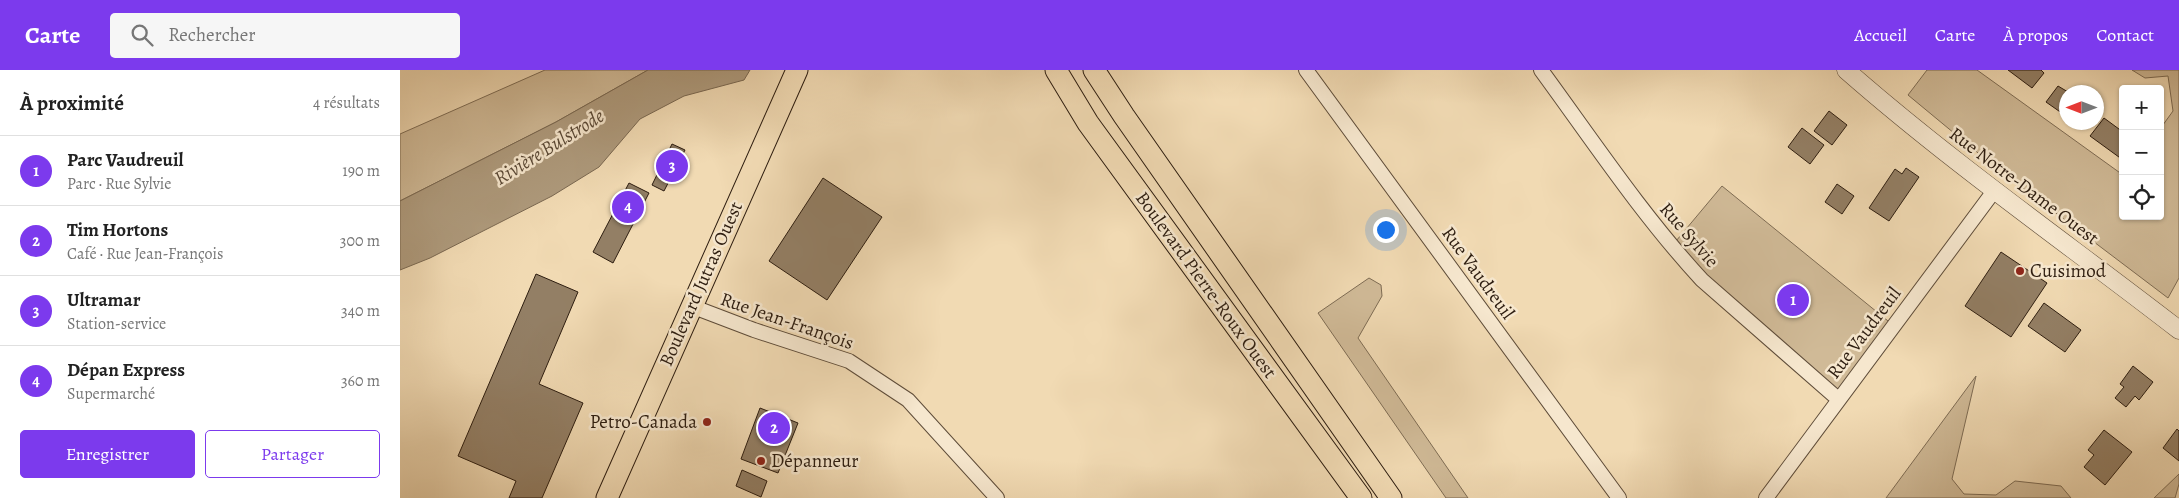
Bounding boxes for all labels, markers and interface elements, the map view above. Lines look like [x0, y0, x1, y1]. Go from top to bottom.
search box [110, 13, 460, 58]
text: Carte [25, 19, 80, 51]
icon: search [128, 21, 156, 49]
text: Rechercher [168, 22, 256, 48]
text: Accueil [1854, 23, 1907, 47]
text: Carte [1935, 23, 1975, 47]
text: À propos [2003, 23, 2068, 47]
text: Contact [2096, 23, 2154, 47]
north arrow [2059, 85, 2104, 130]
map controls [2119, 85, 2164, 220]
button: + [2119, 85, 2164, 130]
text: À proximité [20, 89, 124, 117]
text: 4 résultats [313, 92, 380, 114]
water label: Rivière Bulstrode [489, 102, 609, 192]
street label: Rue Notre-Dame Ouest [1944, 121, 2104, 251]
button: − [2119, 130, 2164, 175]
text: Parc Vaudreuil [67, 147, 183, 173]
pin: 3 [656, 147, 688, 185]
text: 1 [33, 160, 39, 182]
text: 190 m [342, 160, 380, 182]
text: Parc · Rue Sylvie [67, 173, 172, 195]
button: locate [2119, 175, 2164, 220]
street label: Boulevard Pierre-Roux Ouest [1129, 186, 1283, 384]
pin: 4 [612, 188, 644, 226]
street label: Rue Sylvie [1653, 197, 1725, 273]
street label: Boulevard Jutras Ouest [653, 198, 749, 370]
text: Tim Hortons [67, 217, 168, 243]
your location [1373, 217, 1399, 243]
street label: Rue Vaudreuil [1435, 221, 1521, 325]
text: 2 [32, 230, 40, 252]
text: 300 m [340, 230, 380, 252]
text: Café · Rue Jean-François [67, 243, 224, 265]
place label: Cuisimod [2030, 258, 2107, 284]
marker: Cuisimod [2014, 265, 2026, 277]
pin: 1 [1777, 281, 1809, 319]
street label: Rue Vaudreuil [1821, 281, 1907, 384]
street label: Rue Jean-François [717, 286, 857, 356]
text: Ultramar [67, 287, 141, 313]
text: 3 [33, 300, 39, 322]
text: 340 m [341, 300, 380, 322]
text: Station-service [67, 313, 166, 335]
text: Dépan Express [67, 357, 185, 383]
text: 4 [32, 370, 40, 392]
text: 360 m [341, 370, 380, 392]
text: Supermarché [67, 383, 155, 405]
place label: Petro-Canada [590, 409, 697, 435]
pin: 2 [758, 409, 790, 447]
marker: Petro-Canada [701, 416, 713, 428]
button: Enregistrer [20, 430, 195, 478]
button: Partager [205, 430, 380, 478]
place label: Dépanneur [771, 448, 859, 474]
marker: Dépanneur [755, 455, 767, 467]

